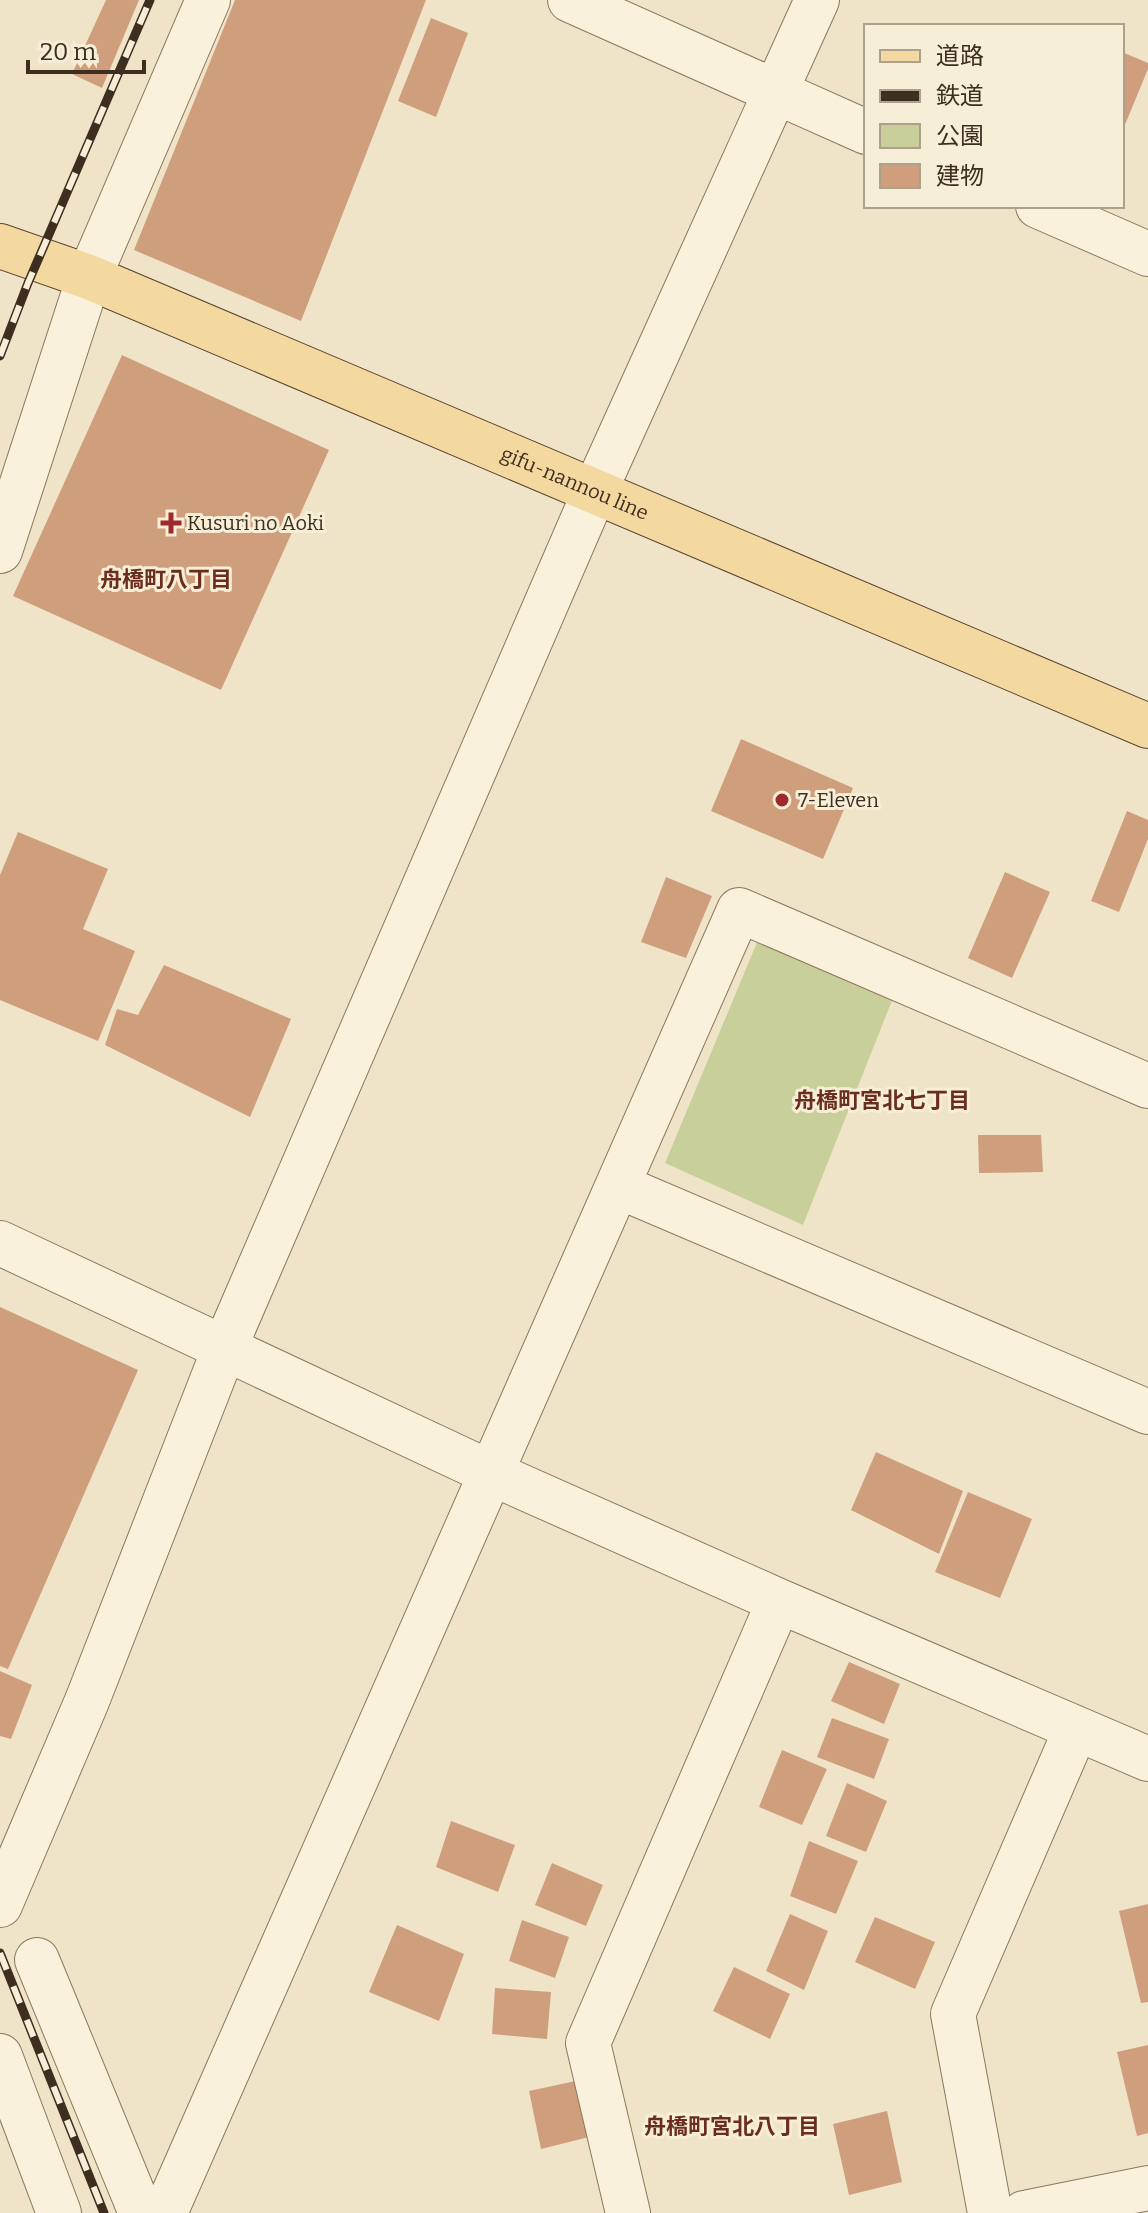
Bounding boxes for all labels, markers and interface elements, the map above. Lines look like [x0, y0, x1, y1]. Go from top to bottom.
scale bar [28, 24, 144, 74]
legend [864, 24, 1124, 208]
text: 20 m [40, 38, 96, 66]
text: 道路 [936, 42, 984, 70]
text: 鉄道 [936, 82, 984, 110]
text: 公園 [936, 122, 984, 150]
text: 建物 [936, 162, 984, 190]
street label: gifu-nannou line [498, 441, 652, 525]
place label: Kusuri no Aoki [187, 511, 324, 535]
marker: Kusuri no Aoki [162, 514, 180, 532]
district label: 舟橋町八丁目 [100, 566, 232, 593]
place label: 7-Eleven [798, 788, 879, 812]
marker: 7-Eleven [773, 791, 791, 809]
district label: 舟橋町宮北七丁目 [794, 1087, 970, 1114]
district label: 舟橋町宮北八丁目 [644, 2113, 820, 2140]

